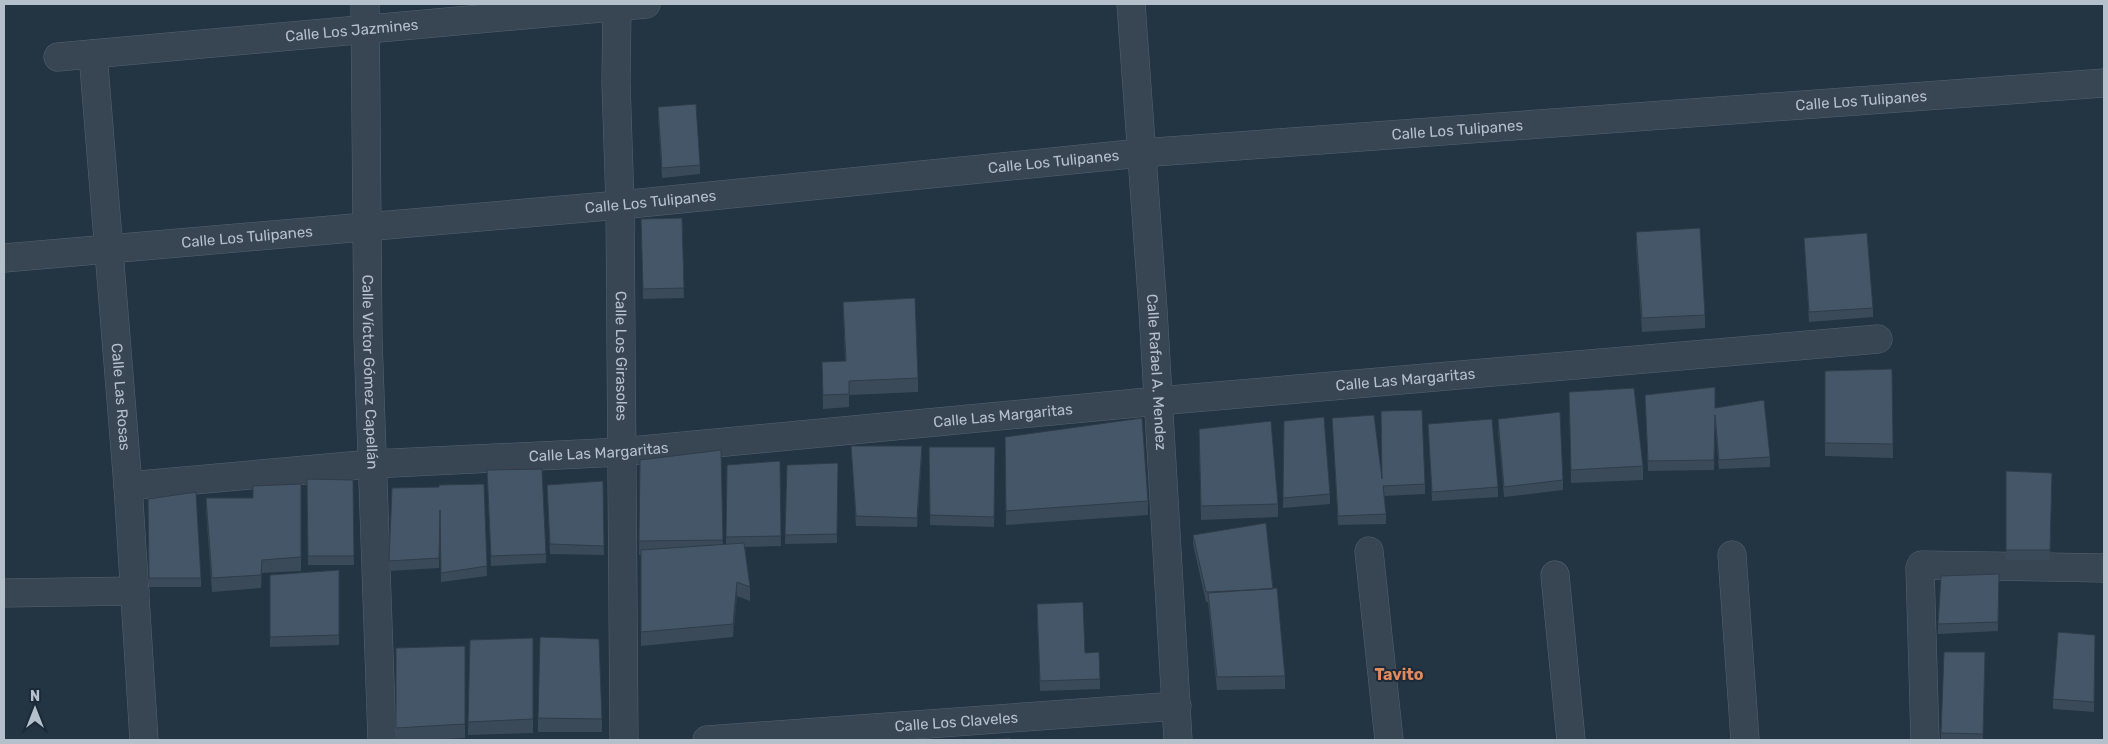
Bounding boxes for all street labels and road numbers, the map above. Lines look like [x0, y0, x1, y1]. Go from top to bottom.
street label: Calle Los Jazmines [285, 16, 419, 45]
street label: Calle Los Tulipanes [1795, 87, 1928, 114]
street label: Calle Los Tulipanes [1391, 116, 1524, 144]
street label: Calle Los Tulipanes [987, 146, 1120, 177]
street label: Calle Los Tulipanes [584, 186, 717, 217]
street label: Calle Los Tulipanes [181, 222, 314, 252]
street label: Calle Víctor Gómez Capellán [358, 275, 382, 470]
street label: Calle Los Girasoles [612, 291, 631, 421]
street label: Calle Rafael A. Mendez [1143, 293, 1170, 451]
street label: Calle Las Rosas [107, 342, 134, 452]
street label: Calle Las Margaritas [1335, 365, 1476, 395]
street label: Calle Las Margaritas [933, 400, 1074, 431]
street label: Calle Las Margaritas [528, 438, 670, 465]
street label: Calle Los Claveles [894, 708, 1019, 735]

